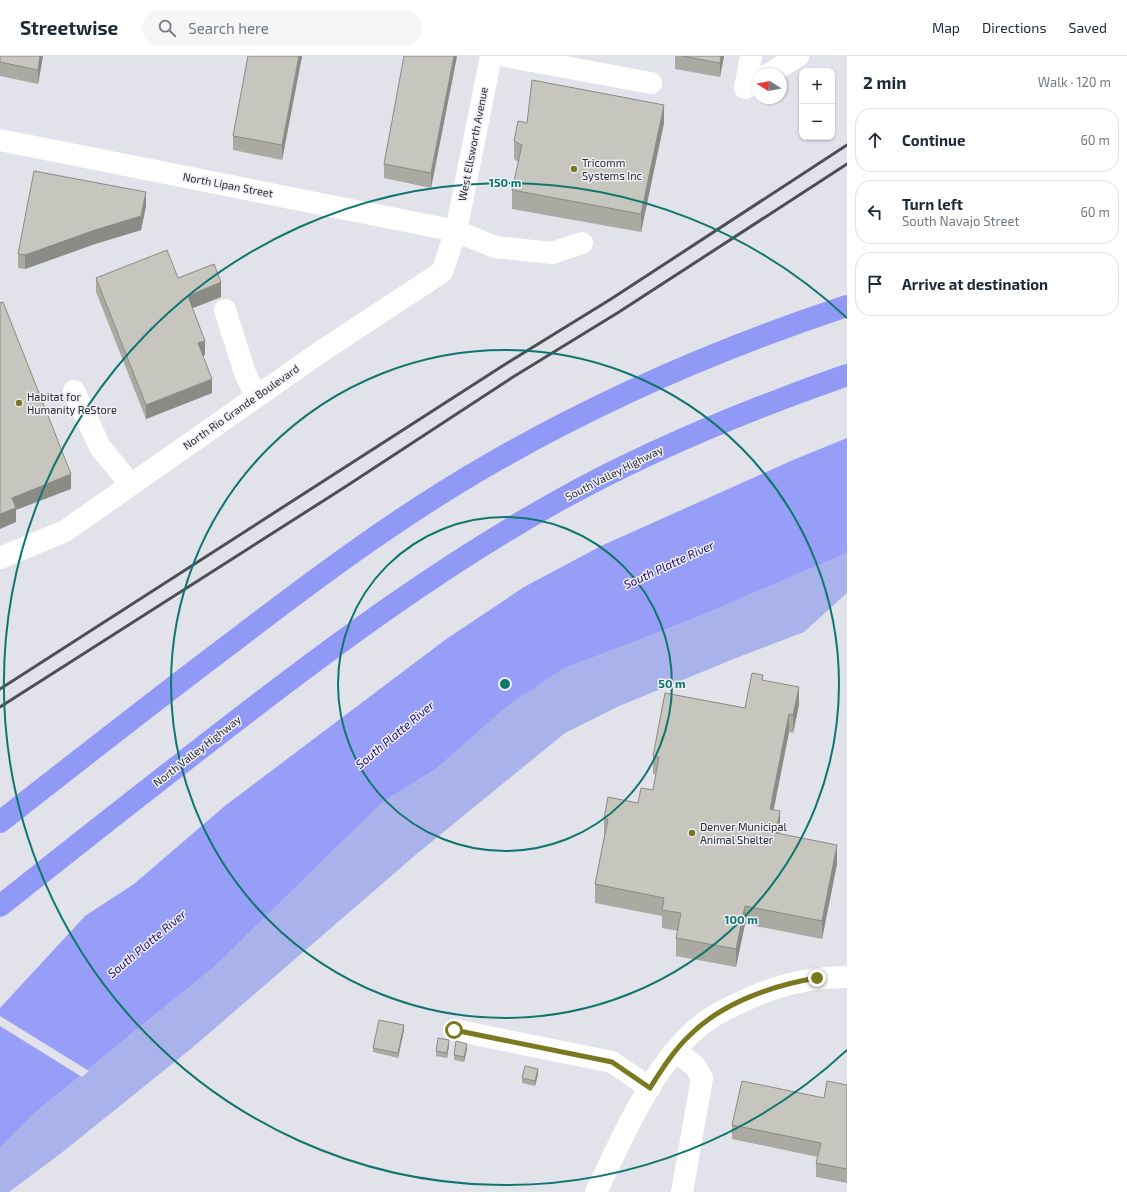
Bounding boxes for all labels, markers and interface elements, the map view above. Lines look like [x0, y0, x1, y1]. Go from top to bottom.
search box [142, 10, 422, 46]
text: Streetwise [20, 16, 118, 39]
icon: search [156, 17, 178, 39]
text: Search here [188, 19, 269, 37]
text: Map [932, 19, 960, 36]
text: Directions [982, 19, 1047, 36]
text: Saved [1069, 19, 1107, 36]
north arrow [751, 68, 787, 104]
map controls [799, 68, 835, 140]
button: + [799, 68, 835, 104]
text: 2 min [863, 72, 906, 92]
text: Walk · 120 m [1038, 74, 1111, 90]
street label: West Ellsworth Avenue [455, 86, 490, 202]
button: − [799, 104, 835, 140]
icon: ahead [864, 129, 886, 151]
text: Continue [902, 131, 965, 149]
text: 60 m [1080, 132, 1110, 148]
place label: Tricomm Systems Inc [582, 156, 642, 182]
marker: Tricomm Systems Inc [569, 164, 579, 174]
street label: North Lipan Street [182, 169, 274, 200]
text: 150 m [489, 175, 521, 189]
text: Turn left [902, 195, 963, 213]
icon: left [864, 201, 886, 223]
text: 60 m [1080, 204, 1110, 220]
text: South Navajo Street [902, 213, 1019, 229]
icon: arrive [864, 273, 886, 295]
text: Arrive at destination [902, 275, 1048, 293]
street label: North Rio Grande Boulevard [180, 361, 301, 452]
place label: Habitat for Humanity ReStore [27, 390, 117, 416]
marker: Habitat for Humanity ReStore [14, 398, 24, 408]
street label: South Valley Highway [563, 442, 665, 503]
water label: South Platte River [621, 537, 716, 591]
text: 50 m [658, 676, 686, 690]
centre of rings [498, 677, 512, 691]
water label: South Platte River [352, 697, 437, 771]
street label: North Valley Highway [150, 712, 243, 789]
place label: Denver Municipal Animal Shelter [700, 820, 787, 846]
marker: Denver Municipal Animal Shelter [687, 828, 697, 838]
water label: South Platte River [104, 906, 189, 980]
text: 100 m [724, 912, 758, 926]
route end [808, 969, 826, 987]
route start [445, 1021, 463, 1039]

